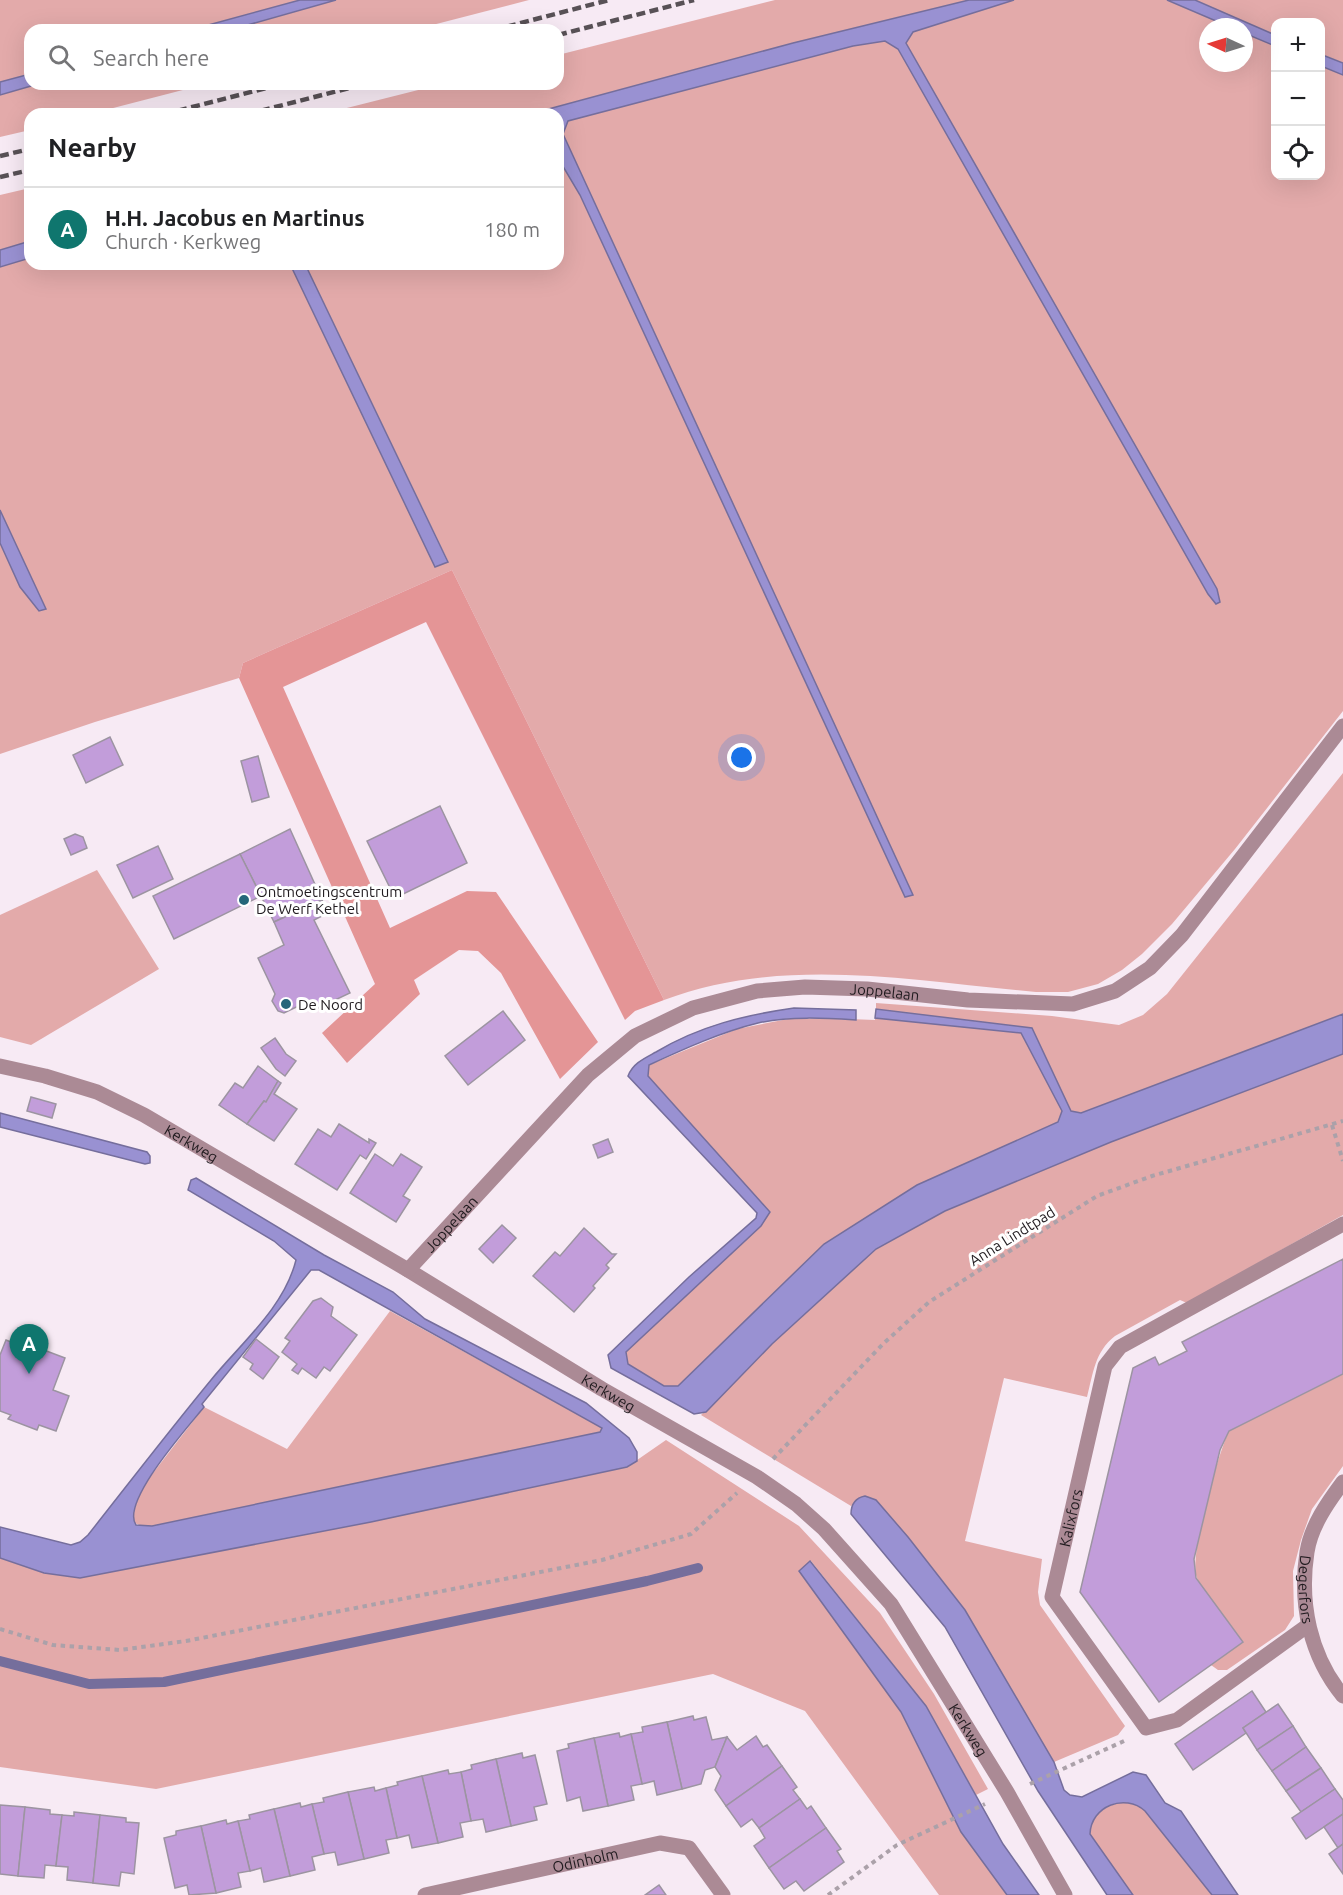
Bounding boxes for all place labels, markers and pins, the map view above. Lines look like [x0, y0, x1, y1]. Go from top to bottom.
place label: Ontmoetingscentrum De Werf Kethel [256, 883, 402, 917]
marker: Ontmoetingscentrum De Werf Kethel [237, 893, 251, 907]
place label: De Noord [298, 996, 363, 1013]
marker: De Noord [279, 997, 293, 1011]
pin: A [9, 1324, 48, 1374]

